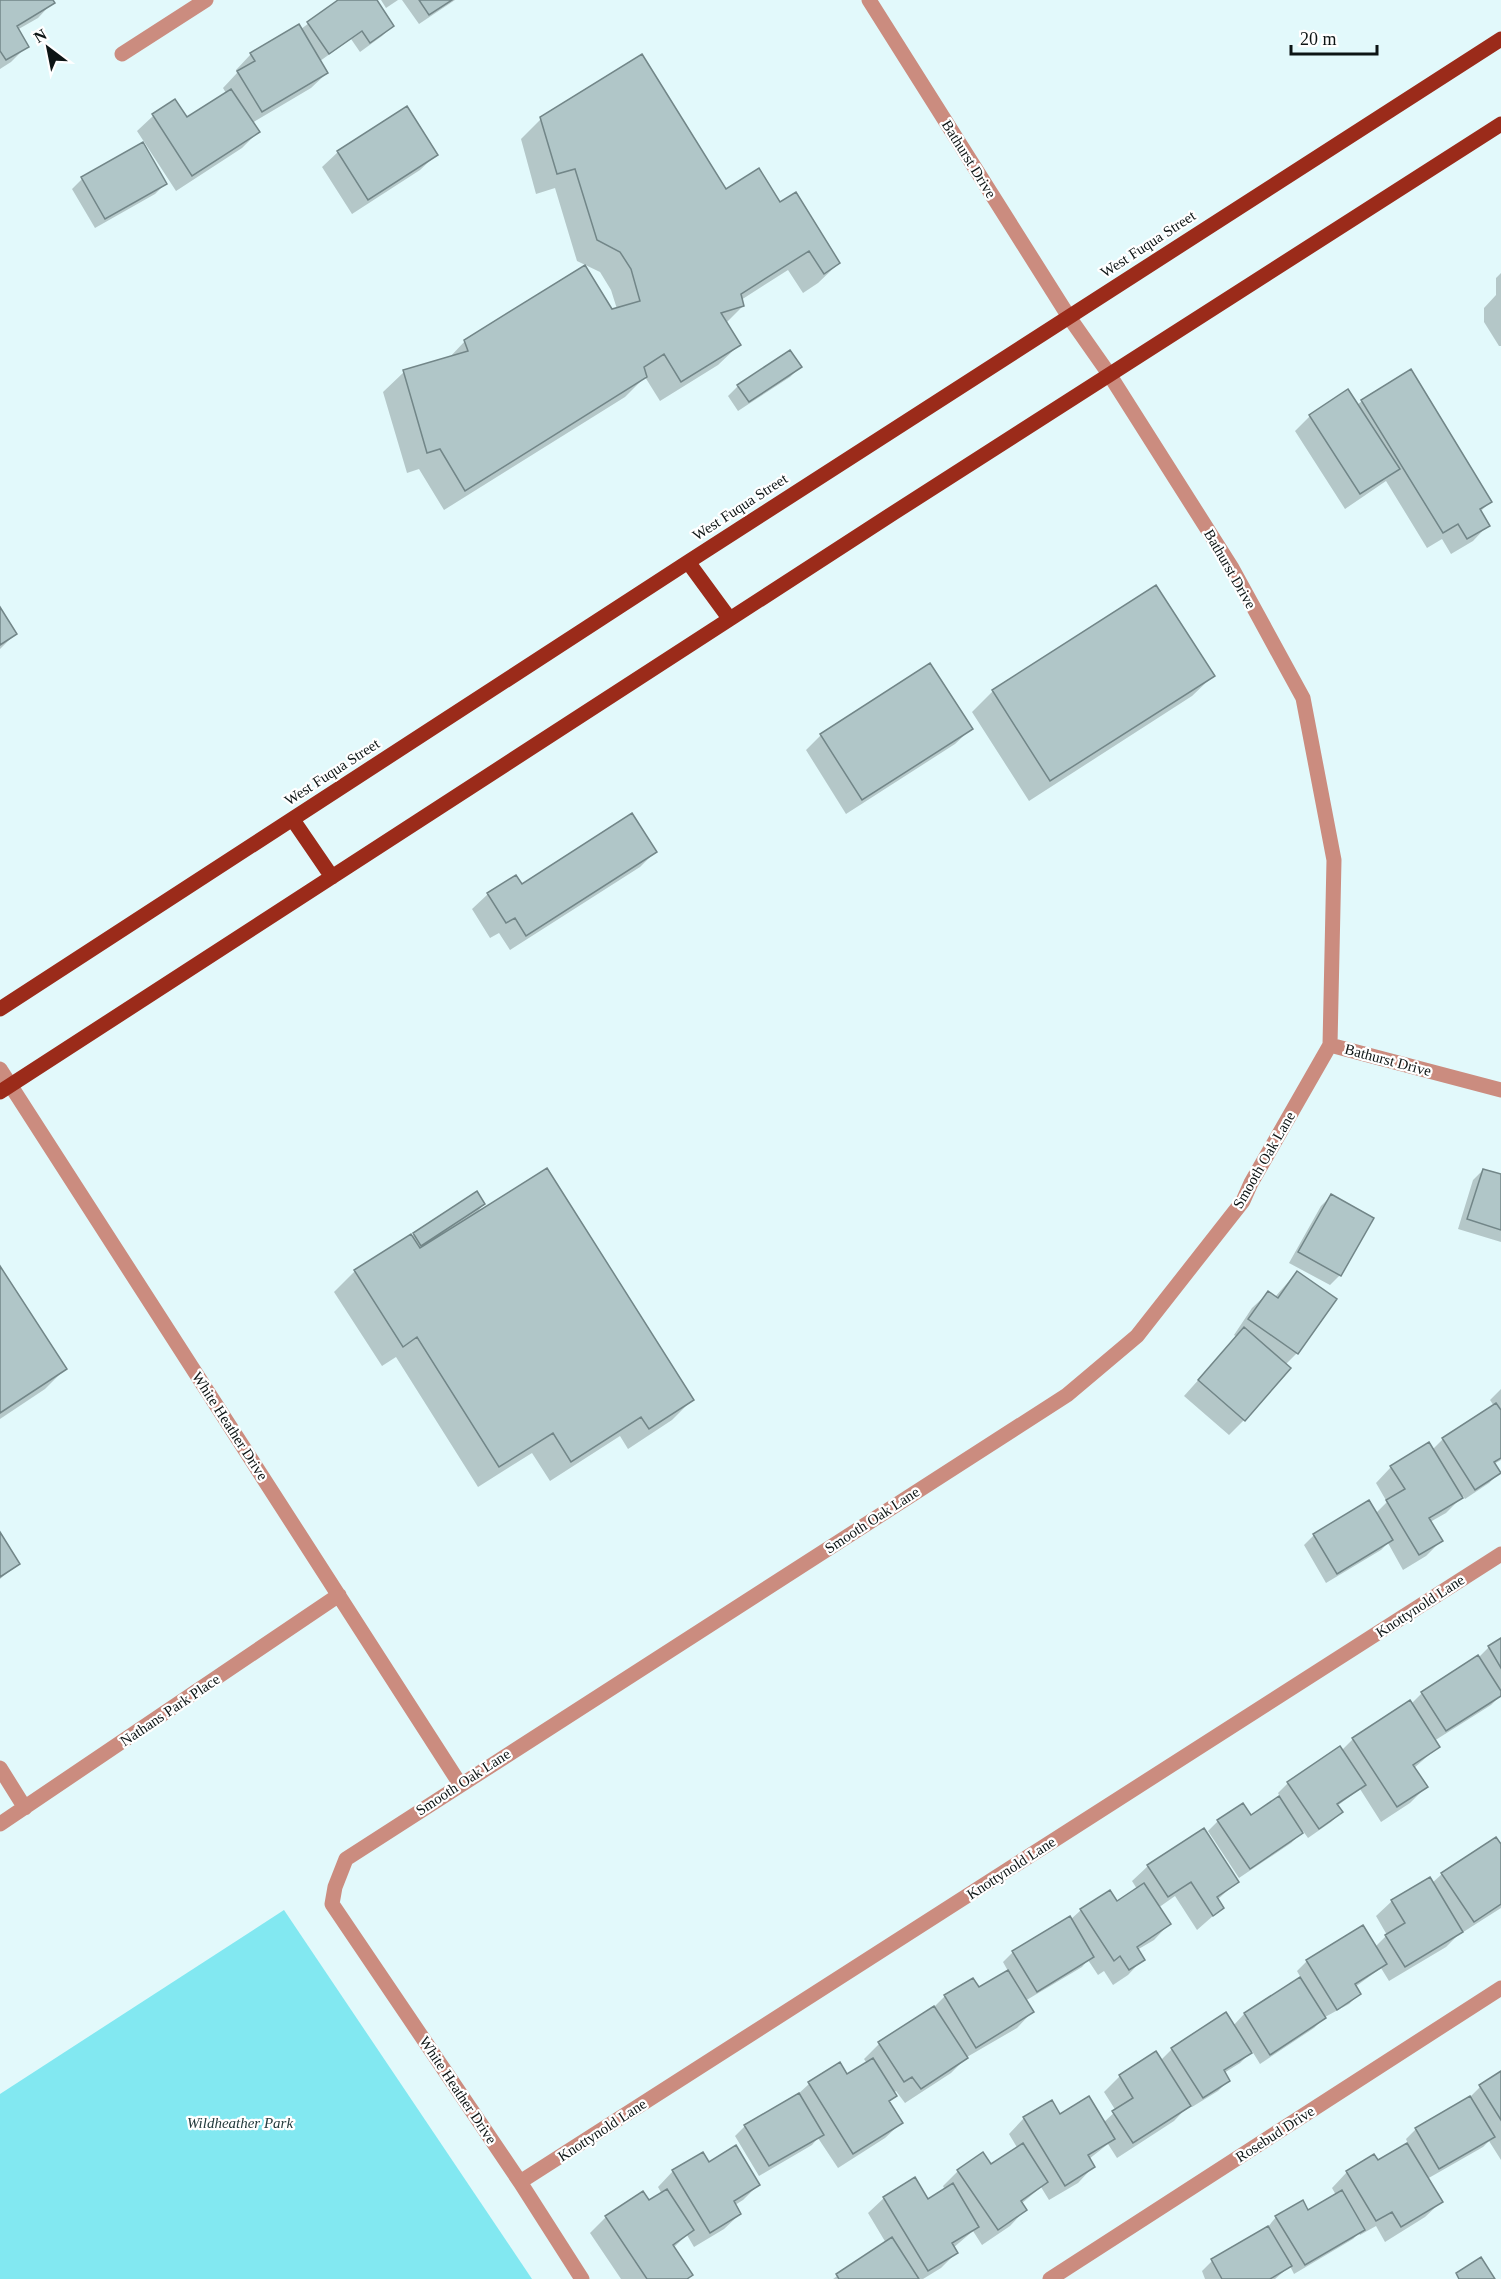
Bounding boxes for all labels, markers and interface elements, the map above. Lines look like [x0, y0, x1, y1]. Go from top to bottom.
north arrow [18, 18, 78, 78]
scale bar [1291, 18, 1376, 56]
text: N [31, 25, 50, 46]
text: 20 m [1300, 29, 1337, 49]
street label: Bathurst Drive [939, 117, 999, 201]
street label: West Fuqua Street [1098, 207, 1199, 281]
street label: West Fuqua Street [690, 470, 791, 544]
street label: Bathurst Drive [1201, 527, 1259, 612]
street label: West Fuqua Street [282, 735, 383, 809]
street label: Bathurst Drive [1343, 1041, 1433, 1079]
street label: Smooth Oak Lane [1230, 1108, 1298, 1211]
street label: White Heather Drive [189, 1369, 271, 1483]
street label: Smooth Oak Lane [822, 1483, 922, 1556]
street label: Knottynold Lane [1373, 1571, 1467, 1641]
street label: Nathans Park Place [117, 1671, 223, 1749]
street label: Smooth Oak Lane [413, 1745, 513, 1818]
street label: Knottynold Lane [964, 1833, 1058, 1903]
street label: White Heather Drive [416, 2033, 500, 2147]
street label: Knottynold Lane [555, 2095, 649, 2165]
street label: Rosebud Drive [1233, 2102, 1318, 2165]
park label: Wildheather Park [187, 2115, 293, 2131]

